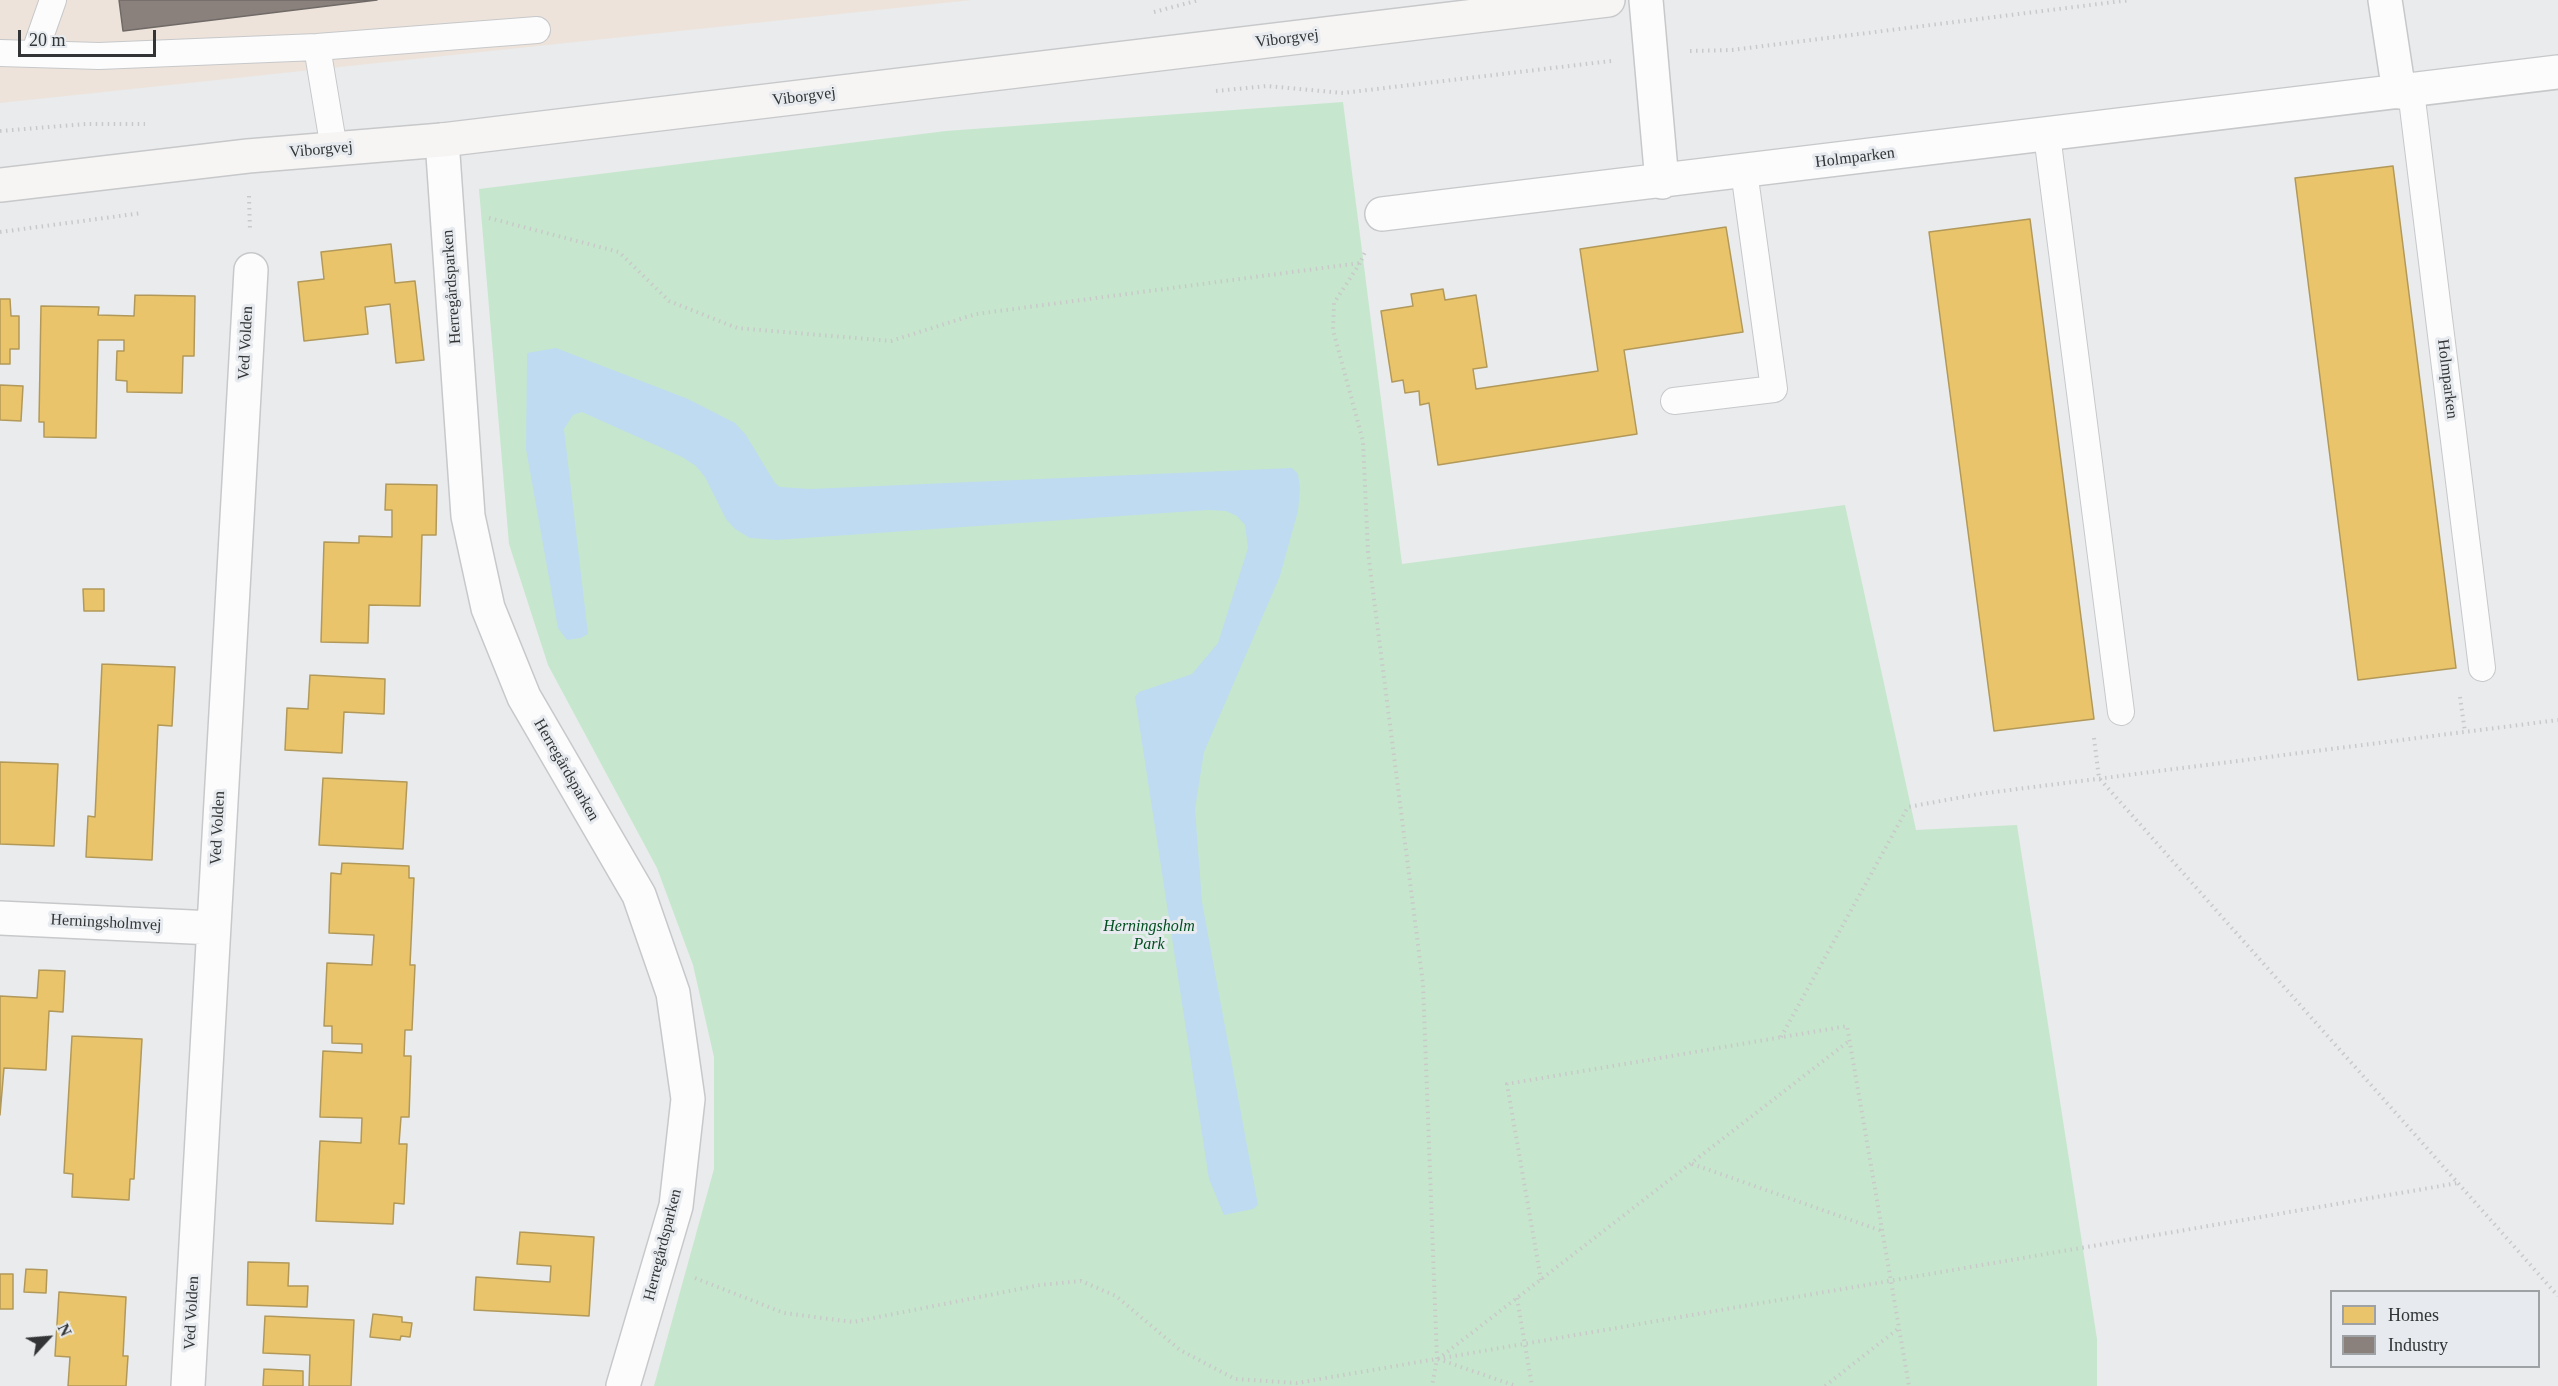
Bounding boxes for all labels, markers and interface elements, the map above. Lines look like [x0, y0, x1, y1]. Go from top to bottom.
scale bar [21, 18, 159, 56]
street label: Viborgvej [1254, 26, 1320, 52]
text: 20 m [29, 30, 66, 50]
street label: Viborgvej [771, 84, 837, 110]
street label: Viborgvej [288, 138, 354, 162]
street label: Holmparken [1814, 144, 1896, 172]
street label: Herregårdsparken [438, 229, 466, 345]
street label: Ved Volden [234, 306, 258, 380]
street label: Holmparken [2433, 338, 2461, 420]
street label: Herregårdsparken [529, 716, 603, 824]
street label: Ved Volden [206, 791, 230, 865]
street label: Herningsholmvej [50, 911, 162, 935]
park label: Herningsholm Park [1103, 917, 1195, 955]
street label: Herregårdsparken [640, 1187, 686, 1303]
street label: Ved Volden [180, 1276, 204, 1350]
legend [2330, 1290, 2540, 1368]
text: Homes [2388, 1305, 2439, 1325]
north arrow [18, 1308, 78, 1368]
text: N [54, 1321, 75, 1339]
text: Industry [2388, 1335, 2448, 1355]

